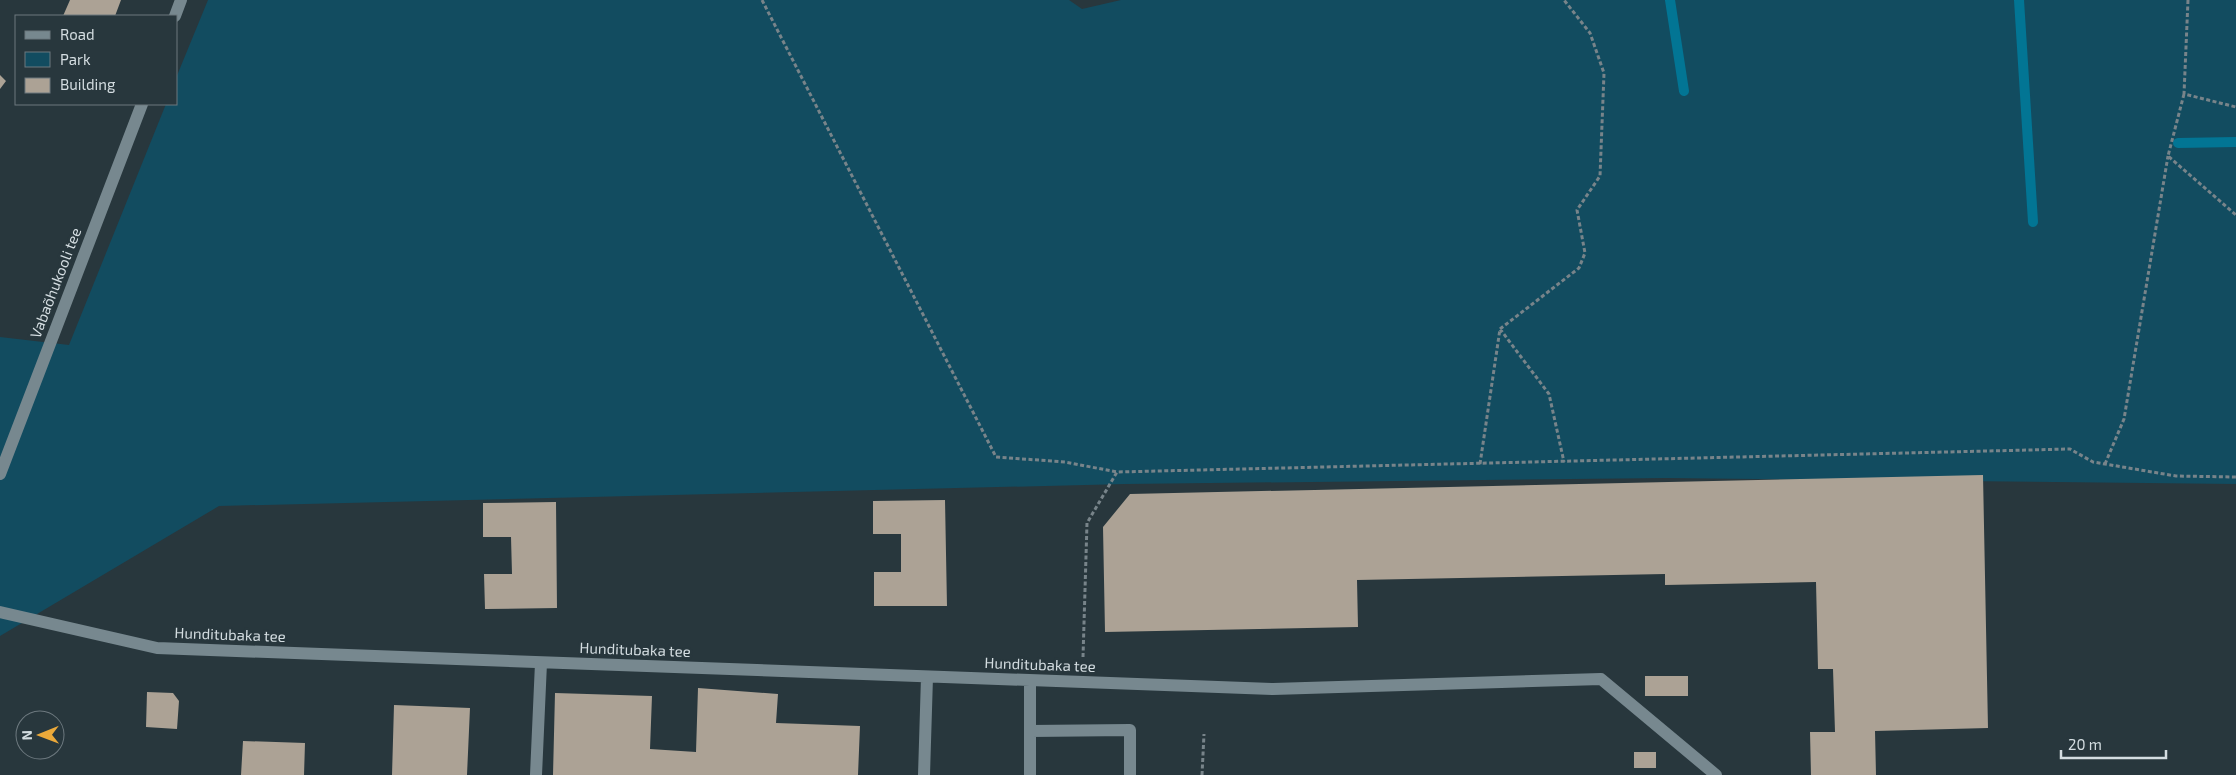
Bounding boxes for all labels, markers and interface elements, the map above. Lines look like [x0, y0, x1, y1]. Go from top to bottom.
legend [15, 15, 178, 105]
text: Road [60, 25, 95, 43]
text: Park [60, 50, 91, 68]
text: Building [60, 75, 116, 93]
street label: Vabaõhukooli tee [26, 225, 84, 341]
street label: Hunditubaka tee [174, 623, 286, 645]
street label: Hunditubaka tee [579, 638, 691, 660]
street label: Hunditubaka tee [984, 653, 1096, 675]
north arrow [15, 710, 65, 760]
scale bar [2061, 728, 2166, 760]
text: N [18, 730, 35, 740]
text: 20 m [2068, 735, 2102, 753]

